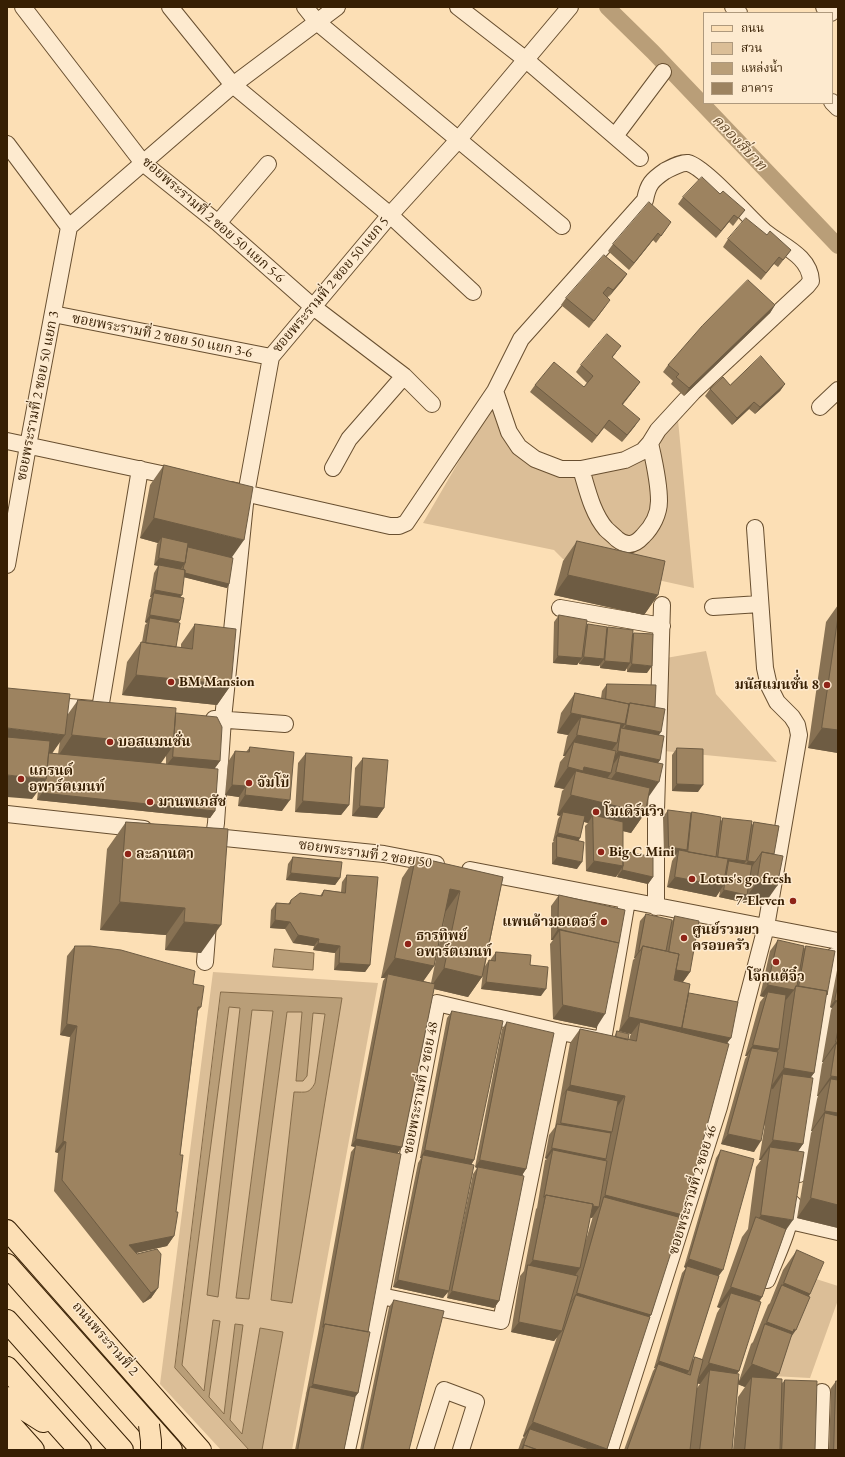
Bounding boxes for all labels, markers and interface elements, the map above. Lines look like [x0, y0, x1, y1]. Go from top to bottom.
legend [703, 12, 833, 104]
text: ถนน [741, 20, 764, 36]
text: สวน [741, 40, 762, 56]
text: แหล่งน้ำ [741, 60, 783, 76]
text: อาคาร [741, 80, 773, 96]
water label: คลองสี่บาท [708, 111, 770, 175]
street label: ซอยพระรามที่ 2 ซอย 50 แยก 5-6 [138, 154, 288, 286]
street label: ซอยพระรามที่ 2 ซอย 50 แยก 5 [269, 213, 393, 357]
street label: ซอยพระรามที่ 2 ซอย 50 แยก 3 [13, 310, 63, 482]
street label: ซอยพระรามที่ 2 ซอย 50 แยก 3-6 [70, 310, 254, 362]
place label: BM Mansion [179, 674, 255, 690]
marker: BM Mansion [166, 677, 176, 687]
place label: มนัสแมนชั่่น 8 [735, 677, 819, 693]
marker: มนัสแมนชั่่น 8 [822, 680, 832, 690]
place label: บอสแมนชั่น [118, 734, 191, 750]
marker: บอสแมนชั่น [105, 737, 115, 747]
place label: แกรนด์ อพาร์ตเมนท์ [29, 763, 105, 796]
marker: แกรนด์ อพาร์ตเมนท์ [16, 774, 26, 784]
place label: จัมโบ้ [257, 775, 289, 791]
marker: จัมโบ้ [244, 778, 254, 788]
place label: มานพเภสัช [158, 794, 226, 810]
marker: มานพเภสัช [145, 797, 155, 807]
place label: โมเดิร์นวิว [604, 804, 664, 820]
marker: โมเดิร์นวิว [591, 807, 601, 817]
street label: ซอยพระรามที่ 2 ซอย 50 [297, 836, 433, 872]
place label: Big C Mini [609, 844, 674, 860]
place label: ละลานตา [136, 846, 194, 862]
marker: Big C Mini [596, 847, 606, 857]
marker: ละลานตา [123, 849, 133, 859]
place label: Lotus's go fresh [700, 871, 792, 887]
marker: Lotus's go fresh [687, 874, 697, 884]
place label: 7-Eleven [735, 893, 785, 909]
marker: 7-Eleven [788, 896, 798, 906]
place label: แพนด้ามอเตอร์ [502, 914, 596, 930]
marker: แพนด้ามอเตอร์ [599, 917, 609, 927]
place label: ศูนย์รวมยา ครอบครัว [692, 922, 759, 954]
place label: ธารทิพย์ อพาร์ตเมนท์ [416, 928, 492, 960]
marker: ศูนย์รวมยา ครอบครัว [679, 933, 689, 943]
marker: ธารทิพย์ อพาร์ตเมนท์ [403, 939, 413, 949]
marker: โจ๊กแต้จิ๋ว [771, 957, 781, 967]
place label: โจ๊กแต้จิ๋ว [747, 969, 805, 985]
street label: ซอยพระรามที่ 2 ซอย 48 [400, 1020, 442, 1156]
street label: ซอยพระรามที่ 2 ซอย 46 [665, 1123, 721, 1257]
street label: ถนนพระรามที่ 2 [68, 1299, 142, 1379]

